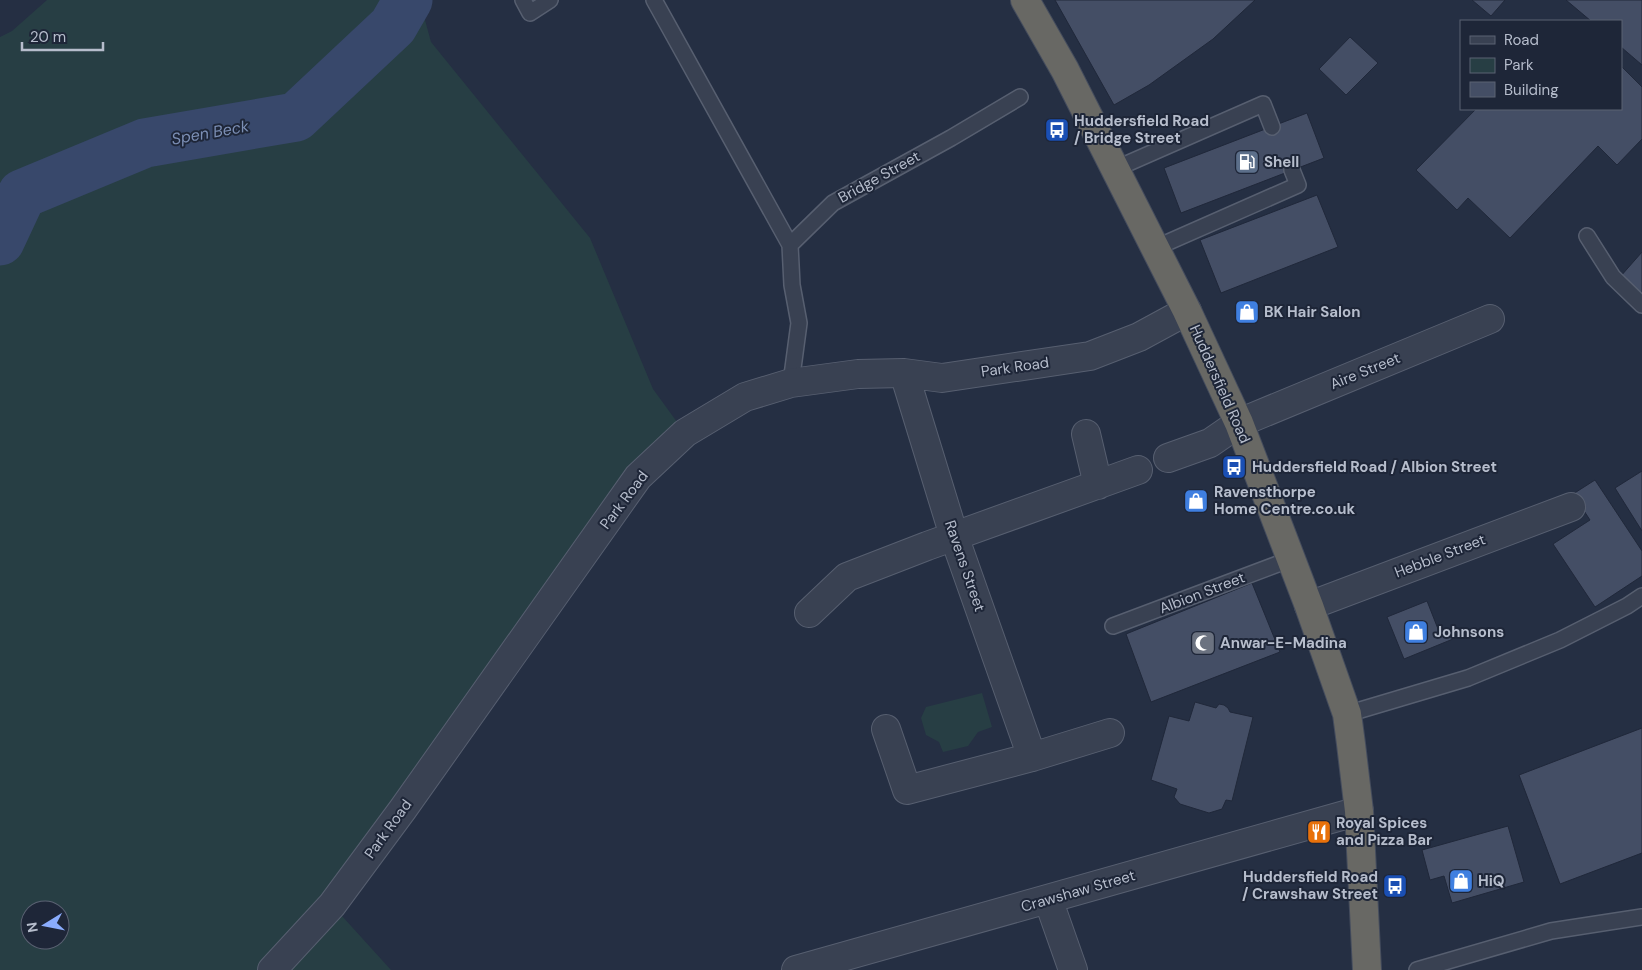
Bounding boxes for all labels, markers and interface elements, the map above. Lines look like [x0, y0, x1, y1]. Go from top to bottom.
scale bar [22, 20, 104, 52]
legend [1460, 20, 1622, 110]
text: 20 m [30, 27, 66, 47]
text: Road [1504, 30, 1539, 50]
text: Park [1504, 55, 1534, 75]
text: Building [1504, 80, 1559, 100]
place label: Huddersfield Road / Bridge Street [1074, 111, 1209, 148]
water label: Spen Beck [170, 115, 251, 150]
bus stop icon: Huddersfield Road / Bridge Street [1044, 117, 1070, 143]
street label: Bridge Street [834, 146, 924, 208]
fuel station icon: Shell [1234, 149, 1260, 175]
place label: Shell [1264, 152, 1299, 172]
shop icon: BK Hair Salon [1234, 299, 1260, 325]
place label: BK Hair Salon [1264, 302, 1360, 322]
street label: Huddersfield Road [1185, 322, 1255, 446]
street label: Aire Street [1327, 348, 1403, 394]
street label: Park Road [980, 352, 1050, 382]
bus stop icon: Huddersfield Road / Albion Street [1221, 454, 1247, 480]
place label: Huddersfield Road / Albion Street [1252, 457, 1497, 477]
street label: Park Road [595, 467, 653, 533]
place label: Ravensthorpe Home Centre.co.uk [1214, 482, 1355, 519]
shop icon: Ravensthorpe Home Centre.co.uk [1183, 488, 1209, 514]
street label: Ravens Street [940, 518, 990, 614]
street label: Hebble Street [1392, 529, 1488, 583]
street label: Albion Street [1156, 567, 1248, 619]
shop icon: Johnsons [1403, 619, 1429, 645]
place label: Johnsons [1434, 622, 1504, 642]
mosque icon: Anwar-E-Madina [1190, 630, 1216, 656]
place label: Anwar-E-Madina [1220, 633, 1347, 653]
street label: Park Road [360, 795, 416, 863]
place label: Royal Spices and Pizza Bar [1336, 813, 1432, 850]
restaurant icon: Royal Spices and Pizza Bar [1306, 819, 1332, 845]
street label: Crawshaw Street [1019, 865, 1138, 917]
place label: Huddersfield Road / Crawshaw Street [1242, 867, 1378, 904]
shop icon: HiQ [1448, 868, 1474, 894]
place label: HiQ [1478, 871, 1505, 891]
bus stop icon: Huddersfield Road / Crawshaw Street [1382, 873, 1408, 899]
north arrow [20, 900, 70, 950]
text: N [22, 921, 42, 934]

